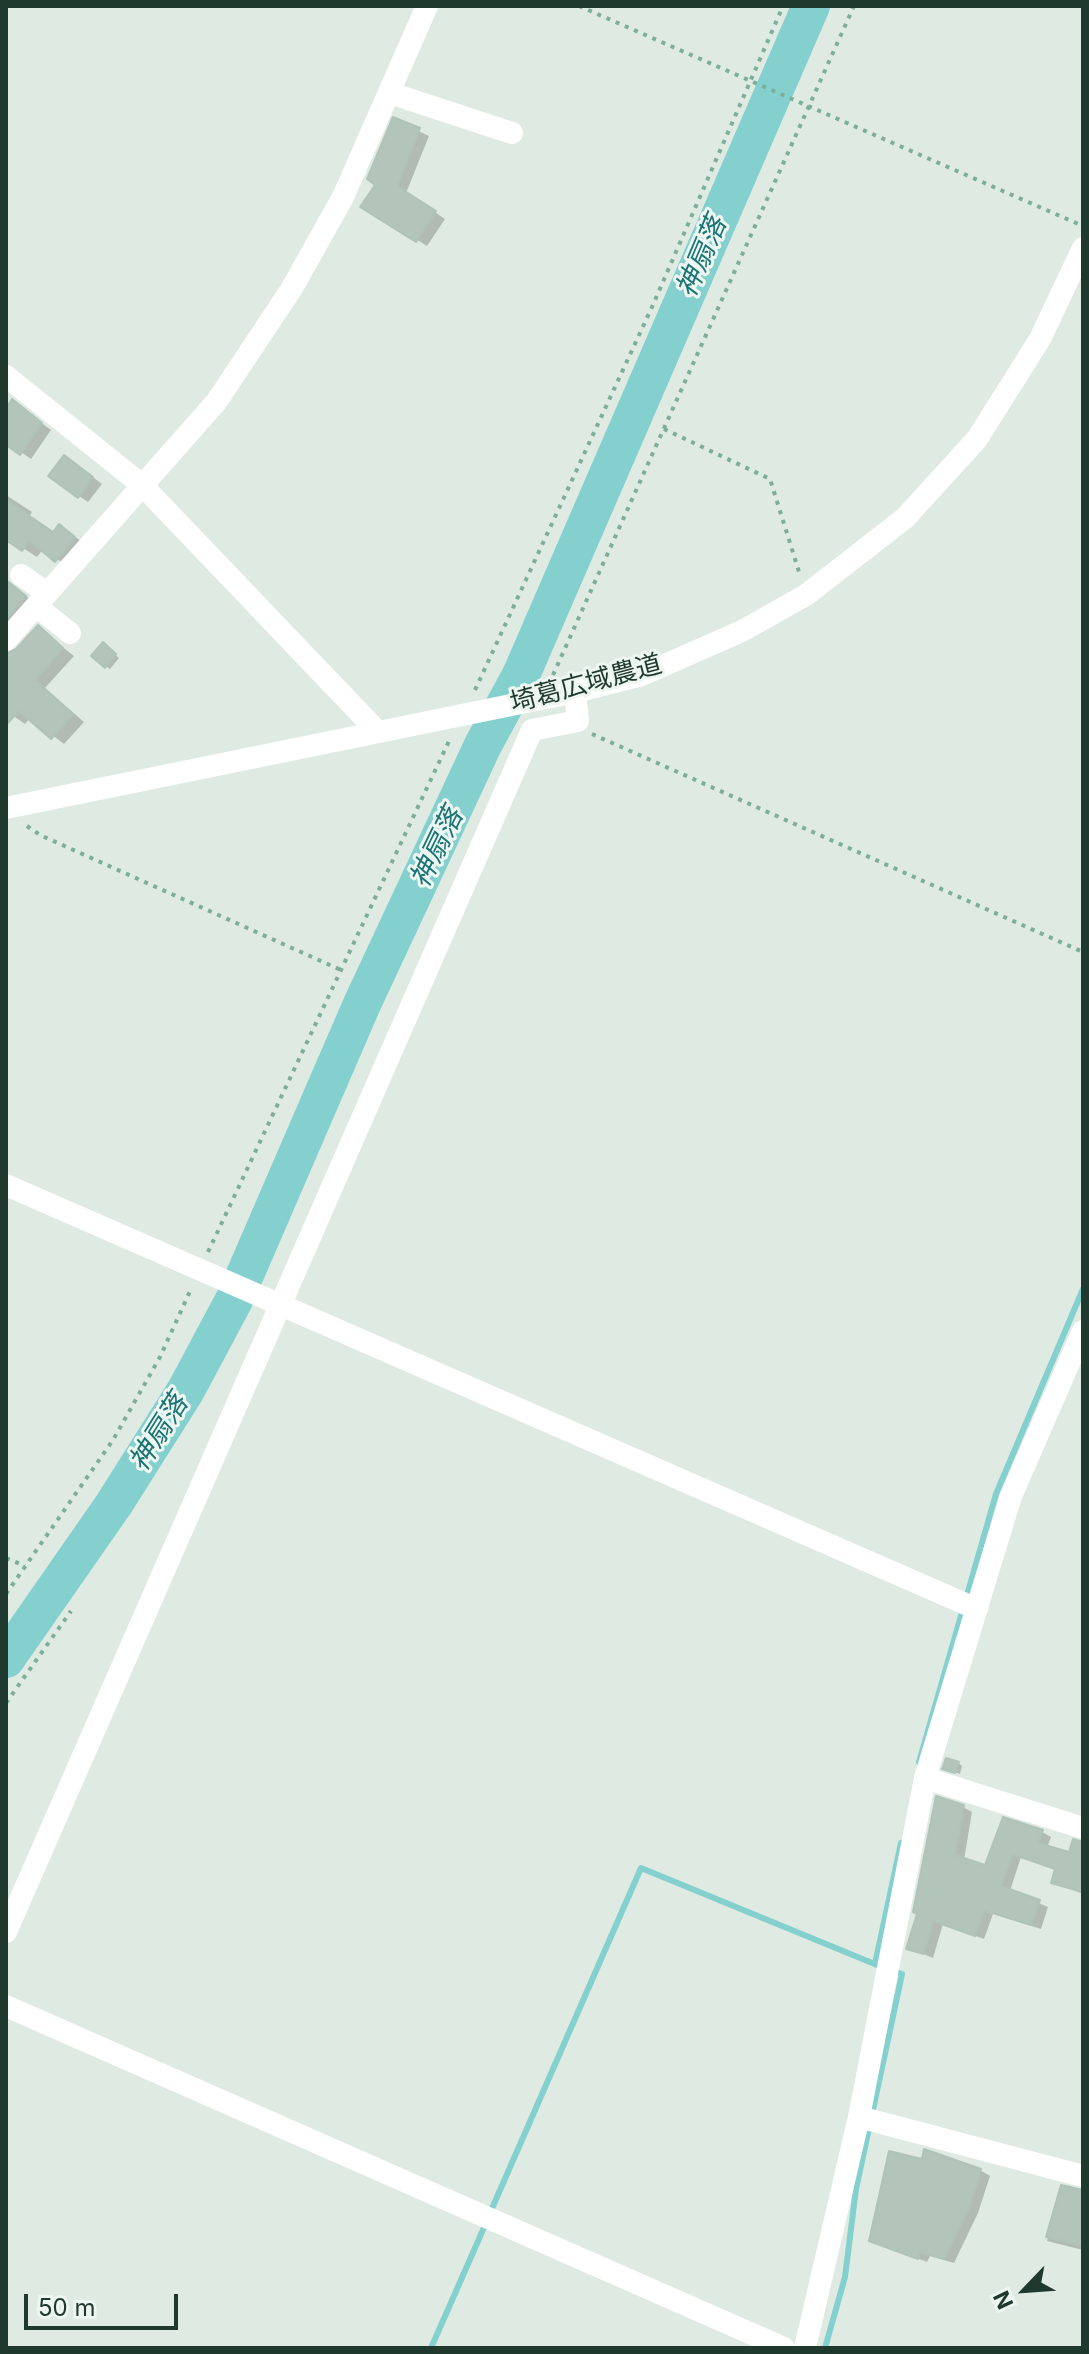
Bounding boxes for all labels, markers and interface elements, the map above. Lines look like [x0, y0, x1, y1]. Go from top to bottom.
water label: 神扇落 [670, 212, 734, 302]
street label: 埼葛広域農道 [507, 649, 665, 719]
water label: 神扇落 [403, 803, 471, 893]
water label: 神扇落 [122, 1388, 196, 1478]
north arrow [985, 2250, 1065, 2330]
scale bar [28, 2278, 182, 2328]
text: N [988, 2287, 1019, 2313]
text: 50 m [38, 2293, 96, 2322]

